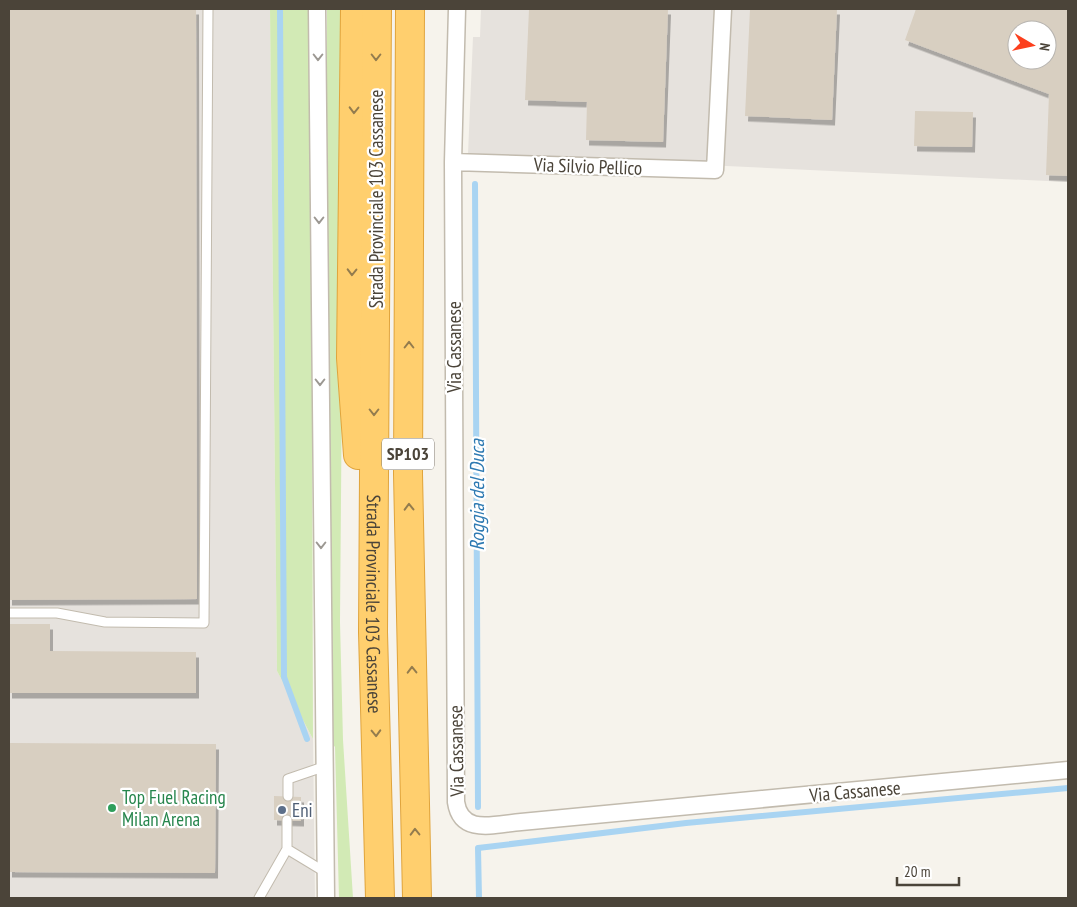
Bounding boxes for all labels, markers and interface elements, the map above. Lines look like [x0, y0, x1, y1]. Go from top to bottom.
north arrow [1007, 20, 1057, 70]
text: N [1035, 42, 1054, 52]
one-way arrow [312, 54, 323, 62]
one-way arrow [371, 54, 381, 62]
street label: Strada Provinciale 103 Cassanese [364, 90, 388, 308]
one-way arrow [348, 106, 359, 114]
street label: Via Silvio Pellico [532, 152, 643, 180]
one-way arrow [314, 216, 324, 224]
one-way arrow [347, 269, 357, 277]
street label: Via Cassanese [442, 301, 466, 394]
one-way arrow [404, 340, 414, 348]
one-way arrow [315, 379, 325, 387]
one-way arrow [369, 409, 380, 417]
road number: SP103 [382, 438, 434, 469]
water label: Roggia del Duca [464, 438, 490, 551]
street label: Strada Provinciale 103 Cassanese [361, 494, 387, 714]
one-way arrow [404, 503, 414, 510]
one-way arrow [316, 542, 326, 549]
one-way arrow [407, 665, 417, 673]
street label: Via Cassanese [443, 705, 469, 798]
one-way arrow [371, 730, 381, 737]
street label: Via Cassanese [807, 775, 902, 807]
place label: Top Fuel Racing Milan Arena [122, 785, 226, 831]
place label: Eni [292, 798, 313, 822]
marker: Top Fuel Racing Milan Arena [106, 802, 118, 814]
marker: Eni [276, 804, 288, 816]
one-way arrow [410, 828, 421, 836]
scale bar [897, 854, 960, 886]
text: 20 m [904, 862, 930, 881]

